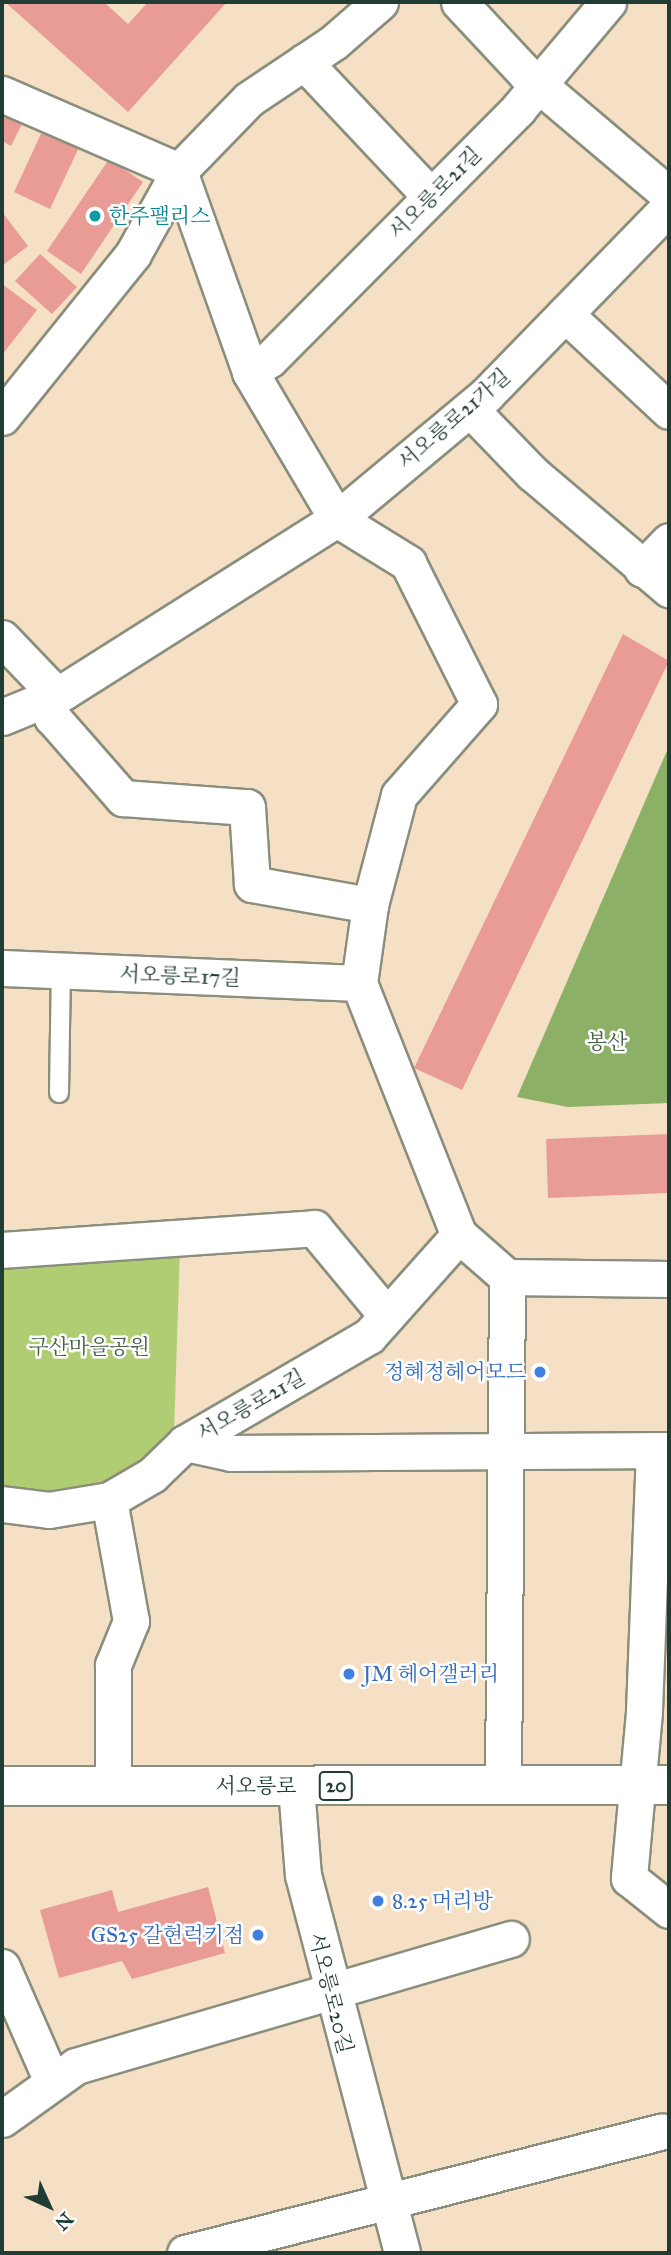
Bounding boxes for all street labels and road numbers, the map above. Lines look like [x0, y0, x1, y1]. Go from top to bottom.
street label: 서오릉로21길 [384, 142, 486, 244]
street label: 서오릉로21가길 [393, 363, 515, 475]
street label: 서오릉로17길 [119, 961, 241, 991]
street label: 서오릉로21길 [193, 1364, 309, 1446]
road number: 20 [318, 1770, 354, 1801]
street label: 서오릉로 [215, 1773, 297, 1799]
street label: 서오릉로20길 [304, 1930, 358, 2056]

